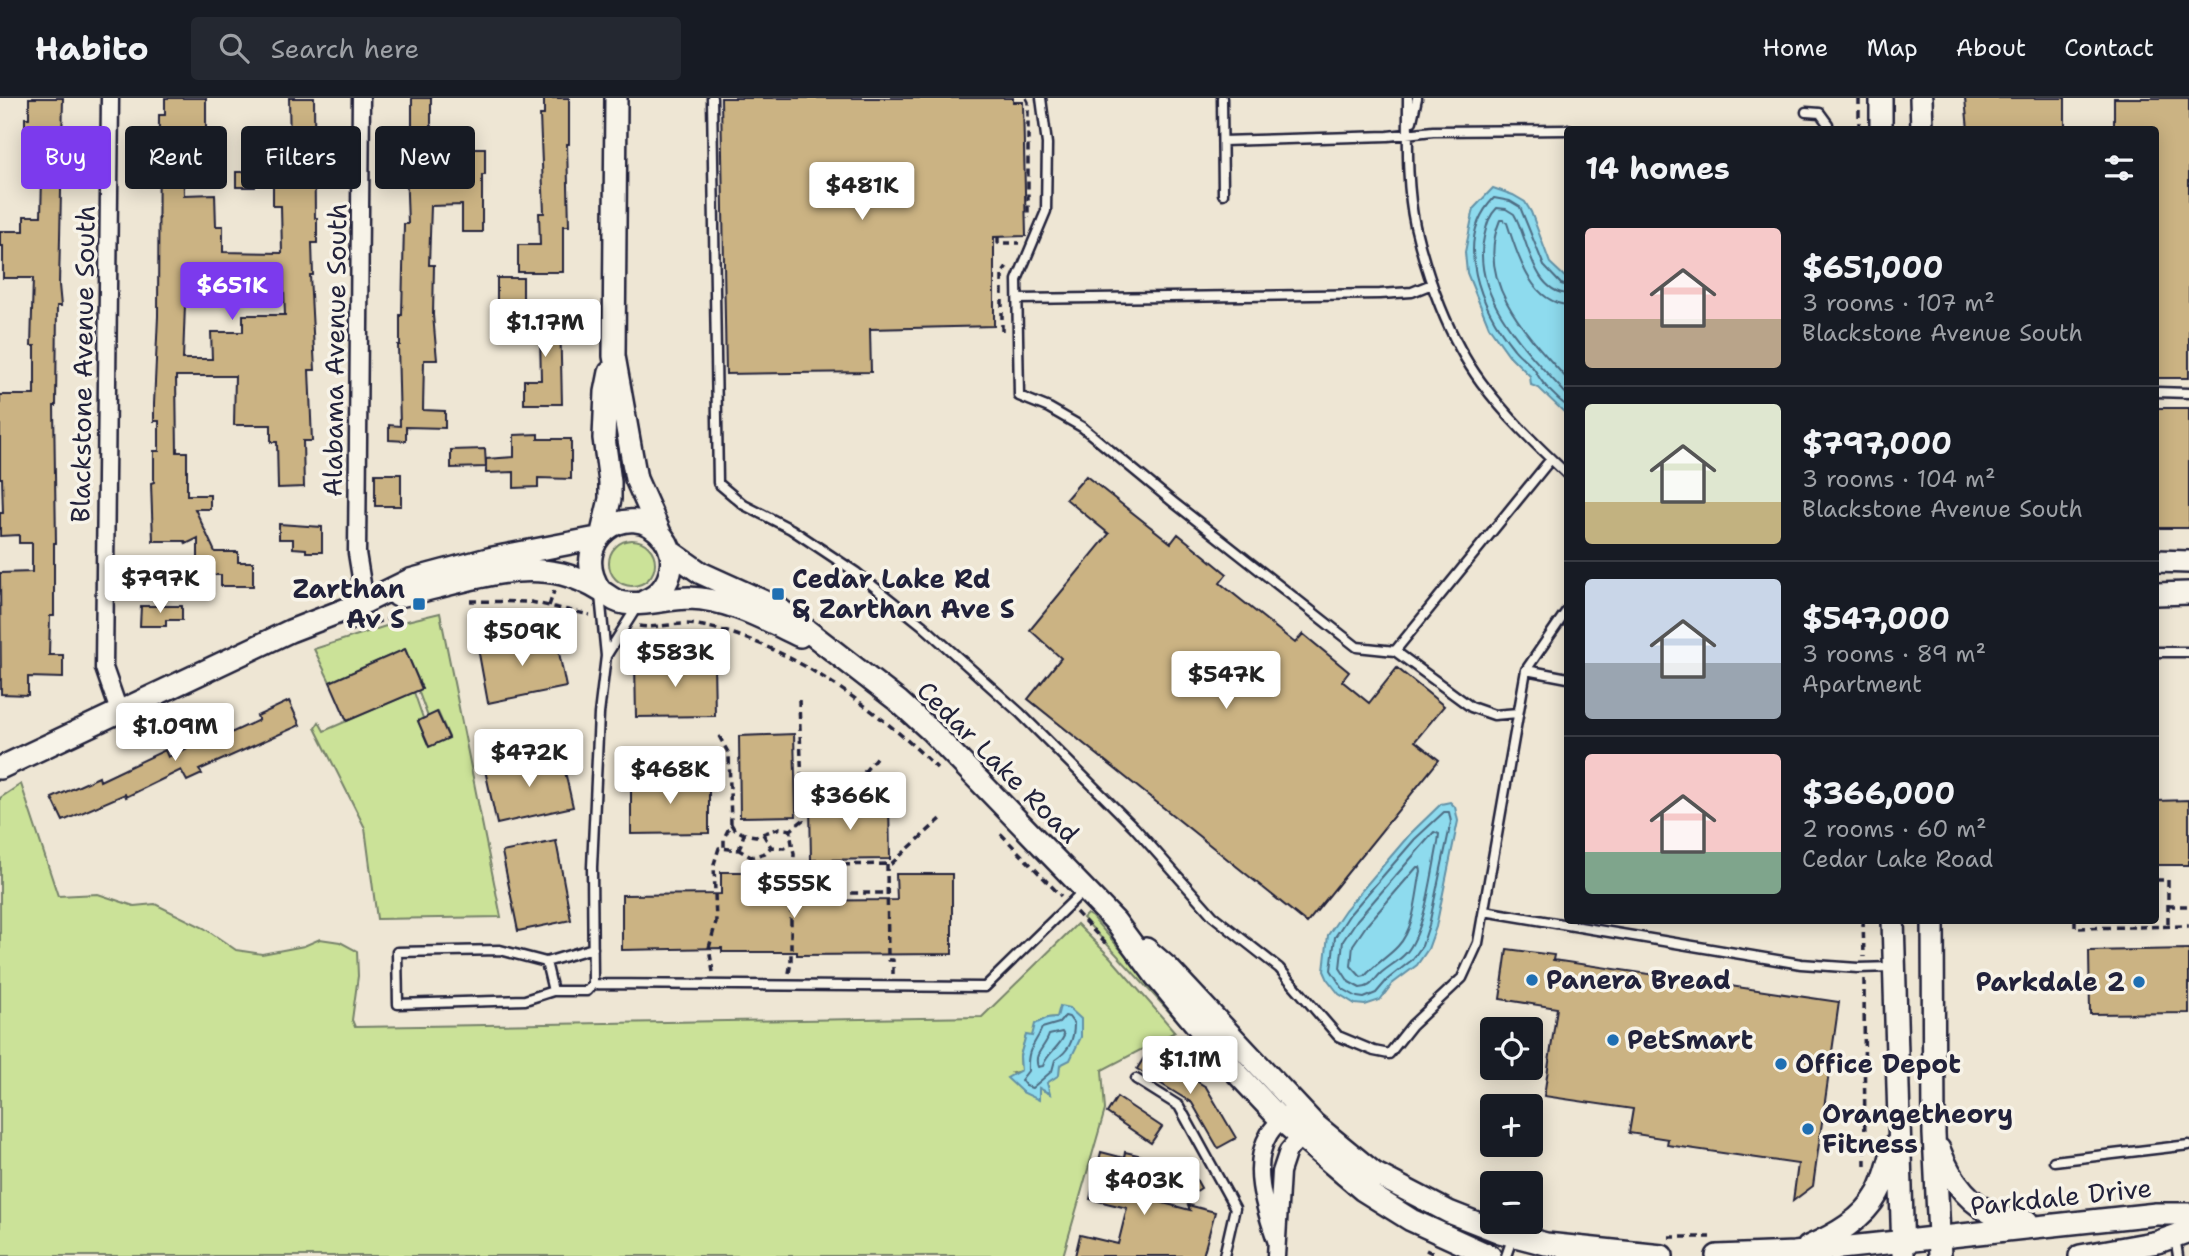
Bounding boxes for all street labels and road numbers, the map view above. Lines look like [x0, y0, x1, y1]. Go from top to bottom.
street label: Alabama Avenue South [314, 203, 355, 497]
street label: Blackstone Avenue South [62, 205, 103, 523]
street label: Cedar Lake Road [909, 673, 1087, 851]
street label: Parkdale Drive [1968, 1170, 2154, 1223]

